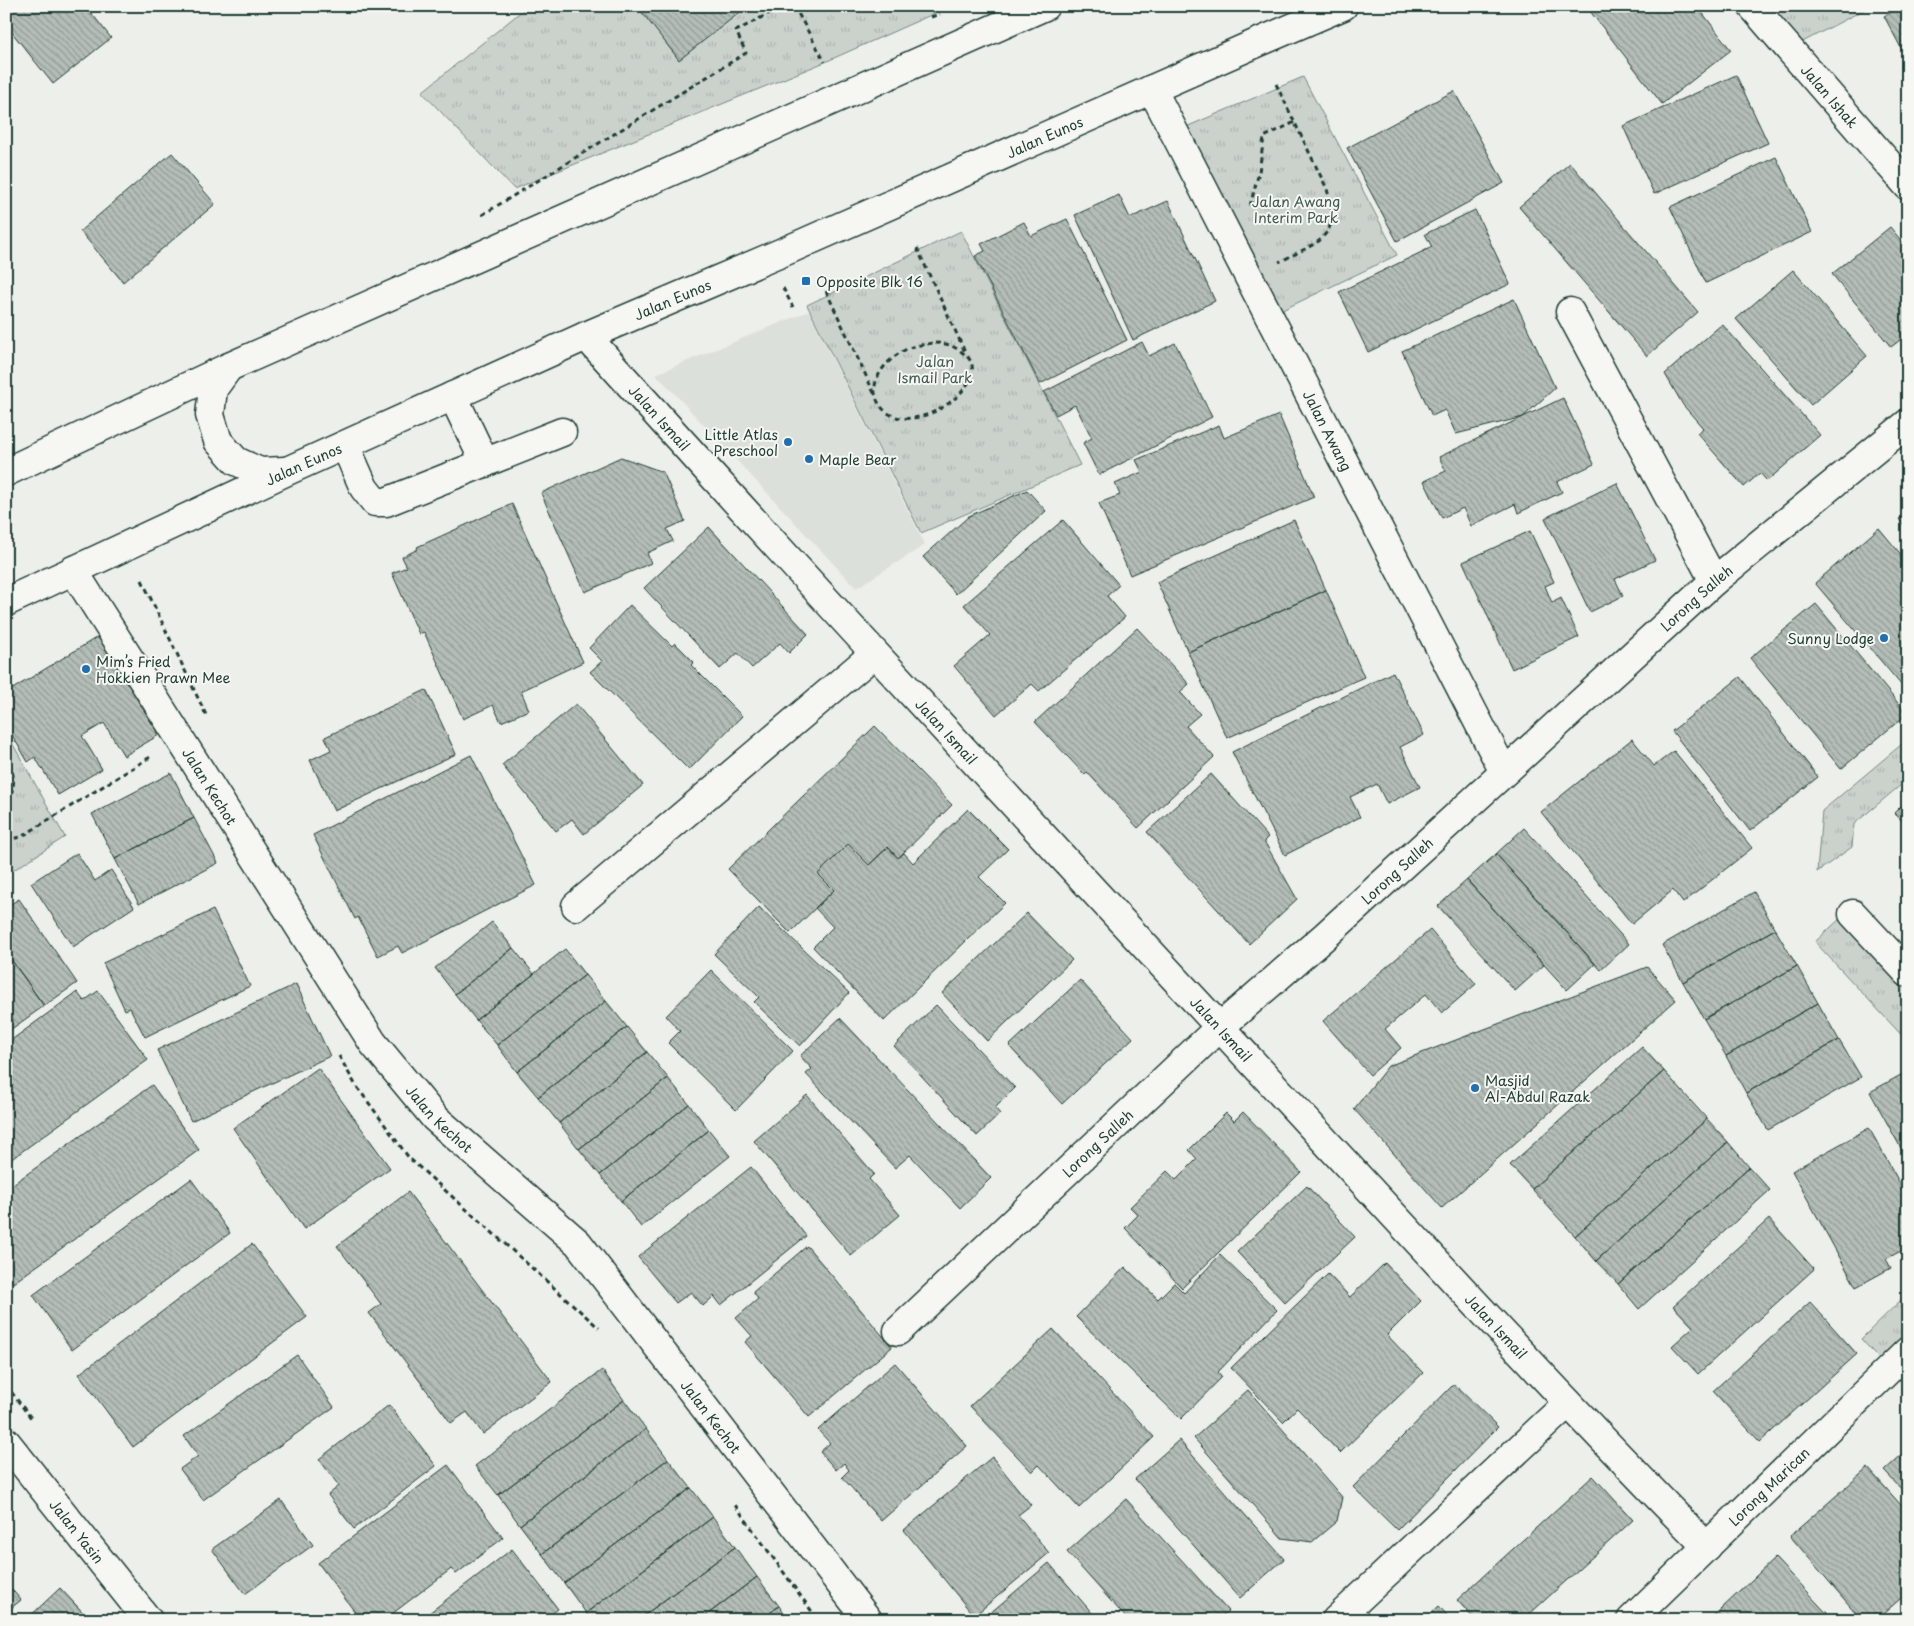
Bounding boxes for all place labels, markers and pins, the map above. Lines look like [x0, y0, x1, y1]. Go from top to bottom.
place label: Opposite Blk 16 [816, 271, 923, 292]
marker: Opposite Blk 16 [800, 275, 812, 287]
place label: Little Atlas Preschool [704, 424, 778, 461]
marker: Little Atlas Preschool [782, 436, 794, 448]
place label: Maple Bear [819, 449, 897, 470]
marker: Maple Bear [803, 453, 815, 465]
place label: Sunny Lodge [1787, 628, 1874, 649]
marker: Sunny Lodge [1878, 632, 1890, 644]
place label: Mim’s Fried Hokkien Prawn Mee [96, 651, 230, 688]
marker: Mim’s Fried Hokkien Prawn Mee [80, 663, 92, 675]
place label: Masjid Al-Abdul Razak [1485, 1070, 1590, 1107]
marker: Masjid Al-Abdul Razak [1469, 1082, 1481, 1094]

